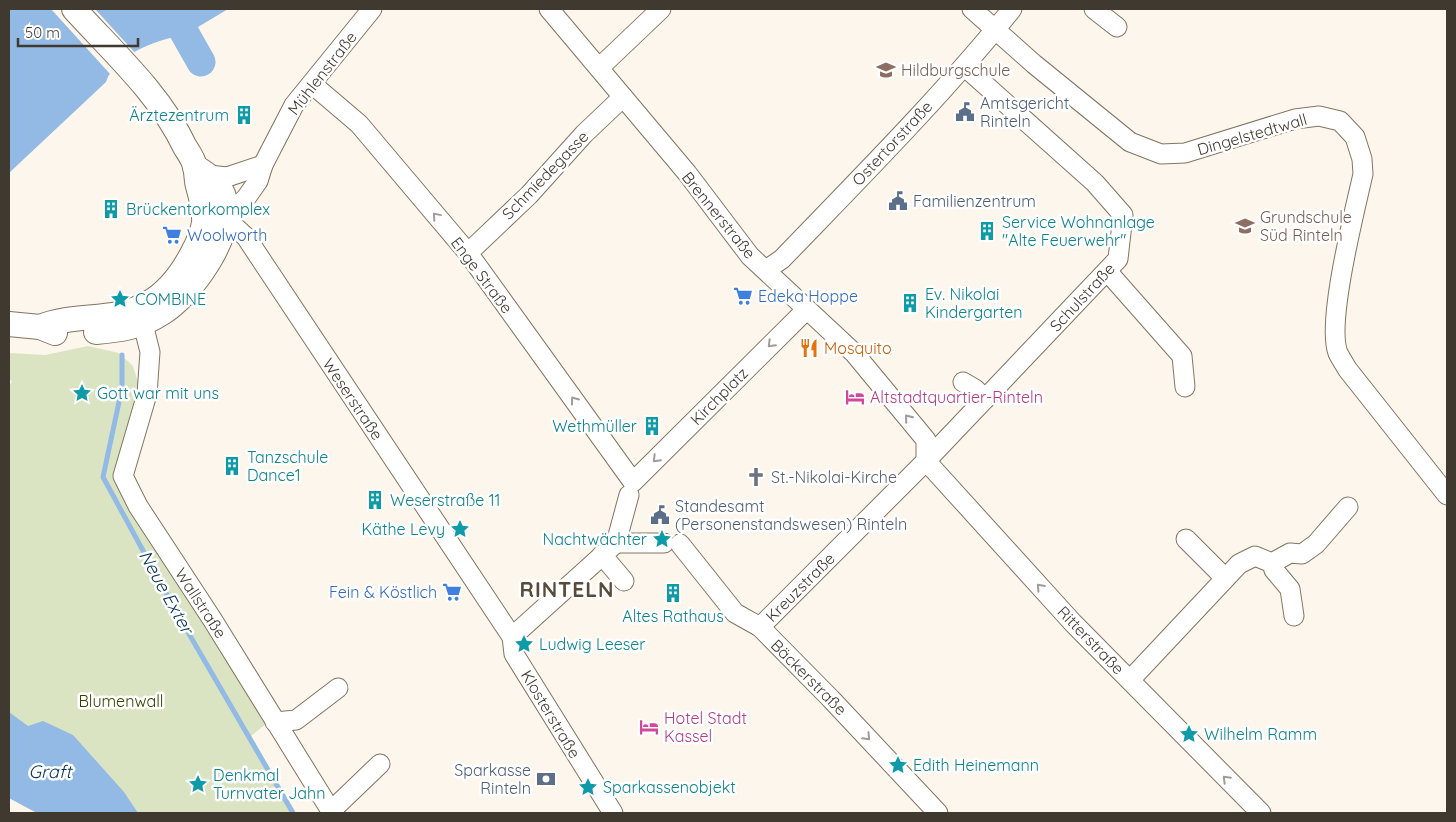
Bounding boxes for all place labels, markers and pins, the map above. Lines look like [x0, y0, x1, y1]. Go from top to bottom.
school or university icon: Hildburgschule [875, 59, 897, 81]
place label: Hildburgschule [901, 60, 1010, 80]
place label: Amtsgericht Rinteln [980, 93, 1069, 131]
public building icon: Amtsgericht Rinteln [954, 101, 976, 123]
building icon: Ärztezentrum [233, 104, 255, 126]
place label: Ärztezentrum [129, 105, 229, 125]
public building icon: Familienzentrum [887, 190, 909, 212]
place label: Familienzentrum [913, 191, 1036, 211]
building icon: Brückentorkomplex [100, 198, 122, 220]
place label: Brückentorkomplex [126, 199, 270, 219]
place label: Grundschule Süd Rinteln [1260, 207, 1352, 245]
place label: Service Wohnanlage "Alte Feuerwehr" [1002, 212, 1155, 250]
school or university icon: Grundschule Süd Rinteln [1234, 215, 1256, 237]
building icon: Service Wohnanlage "Alte Feuerwehr" [976, 220, 998, 242]
supermarket icon: Woolworth [161, 224, 183, 246]
place label: Woolworth [187, 225, 267, 245]
place label: Ev. Nikolai Kindergarten [925, 284, 1023, 322]
supermarket icon: Edeka Hoppe [732, 285, 754, 307]
place label: Edeka Hoppe [758, 286, 858, 306]
place icon: COMBINE [109, 288, 131, 310]
place label: COMBINE [135, 289, 206, 309]
building icon: Ev. Nikolai Kindergarten [899, 292, 921, 314]
restaurant icon: Mosquito [798, 337, 820, 359]
place label: Mosquito [824, 338, 892, 358]
place icon: Gott war mit uns [71, 382, 93, 404]
place label: Gott war mit uns [97, 383, 219, 403]
hotel icon: Altstadtquartier-Rinteln [844, 386, 866, 408]
place label: Altstadtquartier-Rinteln [870, 387, 1043, 407]
building icon: Wethmüller [641, 415, 663, 437]
place label: Wethmüller [552, 416, 637, 436]
place label: Tanzschule Dance1 [247, 447, 328, 485]
building icon: Tanzschule Dance1 [221, 455, 243, 477]
church icon: St.-Nikolai-Kirche [745, 466, 767, 488]
place label: St.-Nikolai-Kirche [771, 467, 897, 487]
building icon: Weserstraße 11 [364, 489, 386, 511]
place label: Weserstraße 11 [390, 490, 501, 510]
place label: Standesamt (Personenstandswesen) Rinteln [675, 496, 907, 534]
public building icon: Standesamt (Personenstandswesen) Rinteln [649, 504, 671, 526]
place icon: Käthe Levy [449, 518, 471, 540]
place label: Käthe Levy [362, 519, 445, 539]
place icon: Nachtwächter [651, 528, 673, 550]
place label: Nachtwächter [543, 529, 647, 549]
supermarket icon: Fein & Köstlich [441, 581, 463, 603]
place label: Fein & Köstlich [329, 582, 437, 602]
building icon: Altes Rathaus [662, 582, 684, 604]
place label: Altes Rathaus [622, 606, 724, 626]
place icon: Ludwig Leeser [513, 633, 535, 655]
place label: Ludwig Leeser [539, 634, 645, 654]
place label: Hotel Stadt Kassel [664, 708, 747, 746]
hotel icon: Hotel Stadt Kassel [638, 716, 660, 738]
place icon: Wilhelm Ramm [1178, 723, 1200, 745]
place label: Wilhelm Ramm [1204, 724, 1317, 744]
place icon: Edith Heinemann [887, 754, 909, 776]
place label: Edith Heinemann [913, 755, 1039, 775]
place label: Sparkasse Rinteln [454, 760, 531, 798]
place label: Denkmal Turnvater Jahn [213, 765, 325, 803]
bank icon: Sparkasse Rinteln [535, 768, 557, 790]
place icon: Denkmal Turnvater Jahn [187, 773, 209, 795]
place icon: Sparkassenobjekt [577, 776, 599, 798]
place label: Sparkassenobjekt [603, 777, 736, 797]

